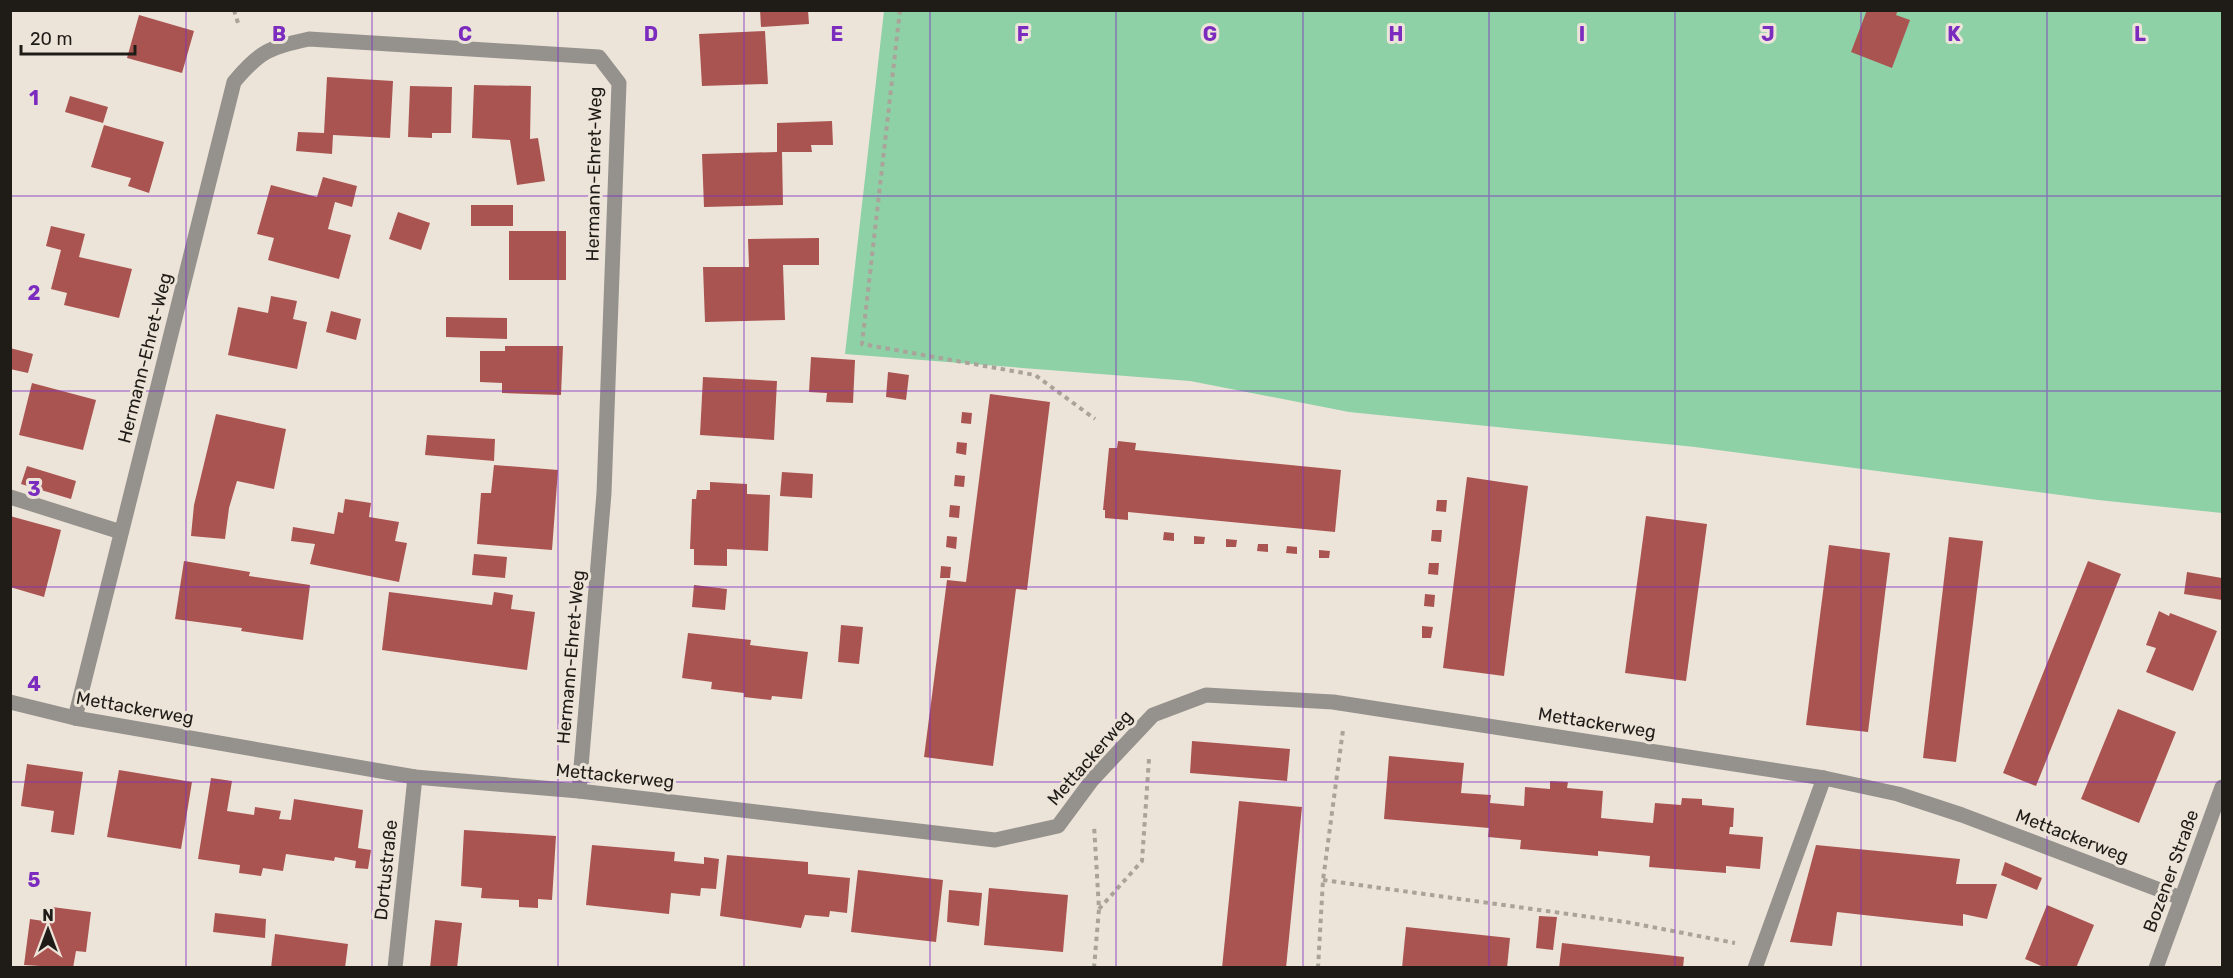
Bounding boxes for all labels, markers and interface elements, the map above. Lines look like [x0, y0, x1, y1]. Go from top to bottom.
scale bar [21, 18, 135, 56]
text: B [272, 22, 286, 46]
text: C [458, 22, 472, 46]
text: D [644, 22, 658, 46]
text: E [831, 22, 843, 46]
text: F [1017, 22, 1029, 46]
text: G [1203, 22, 1217, 46]
text: H [1389, 22, 1403, 46]
text: I [1579, 22, 1585, 46]
text: J [1761, 22, 1775, 46]
text: K [1947, 22, 1961, 46]
text: L [2134, 22, 2146, 46]
text: 20 m [30, 28, 72, 50]
text: 1 [29, 86, 39, 110]
street label: Hermann-Ehret-Weg [581, 86, 607, 262]
street label: Hermann-Ehret-Weg [113, 271, 177, 445]
text: 2 [28, 281, 41, 305]
text: 3 [27, 477, 41, 501]
street label: Hermann-Ehret-Weg [552, 569, 590, 745]
text: 4 [27, 672, 41, 696]
street label: Mettackerweg [74, 687, 196, 729]
street label: Mettackerweg [1536, 703, 1658, 743]
street label: Mettackerweg [1043, 706, 1137, 810]
street label: Mettackerweg [555, 759, 675, 793]
street label: Mettackerweg [2012, 804, 2132, 868]
street label: Bozener Straße [2139, 807, 2203, 935]
street label: Dortustraße [370, 819, 402, 921]
text: 5 [28, 868, 41, 892]
north arrow [18, 900, 78, 960]
text: N [42, 906, 54, 925]

